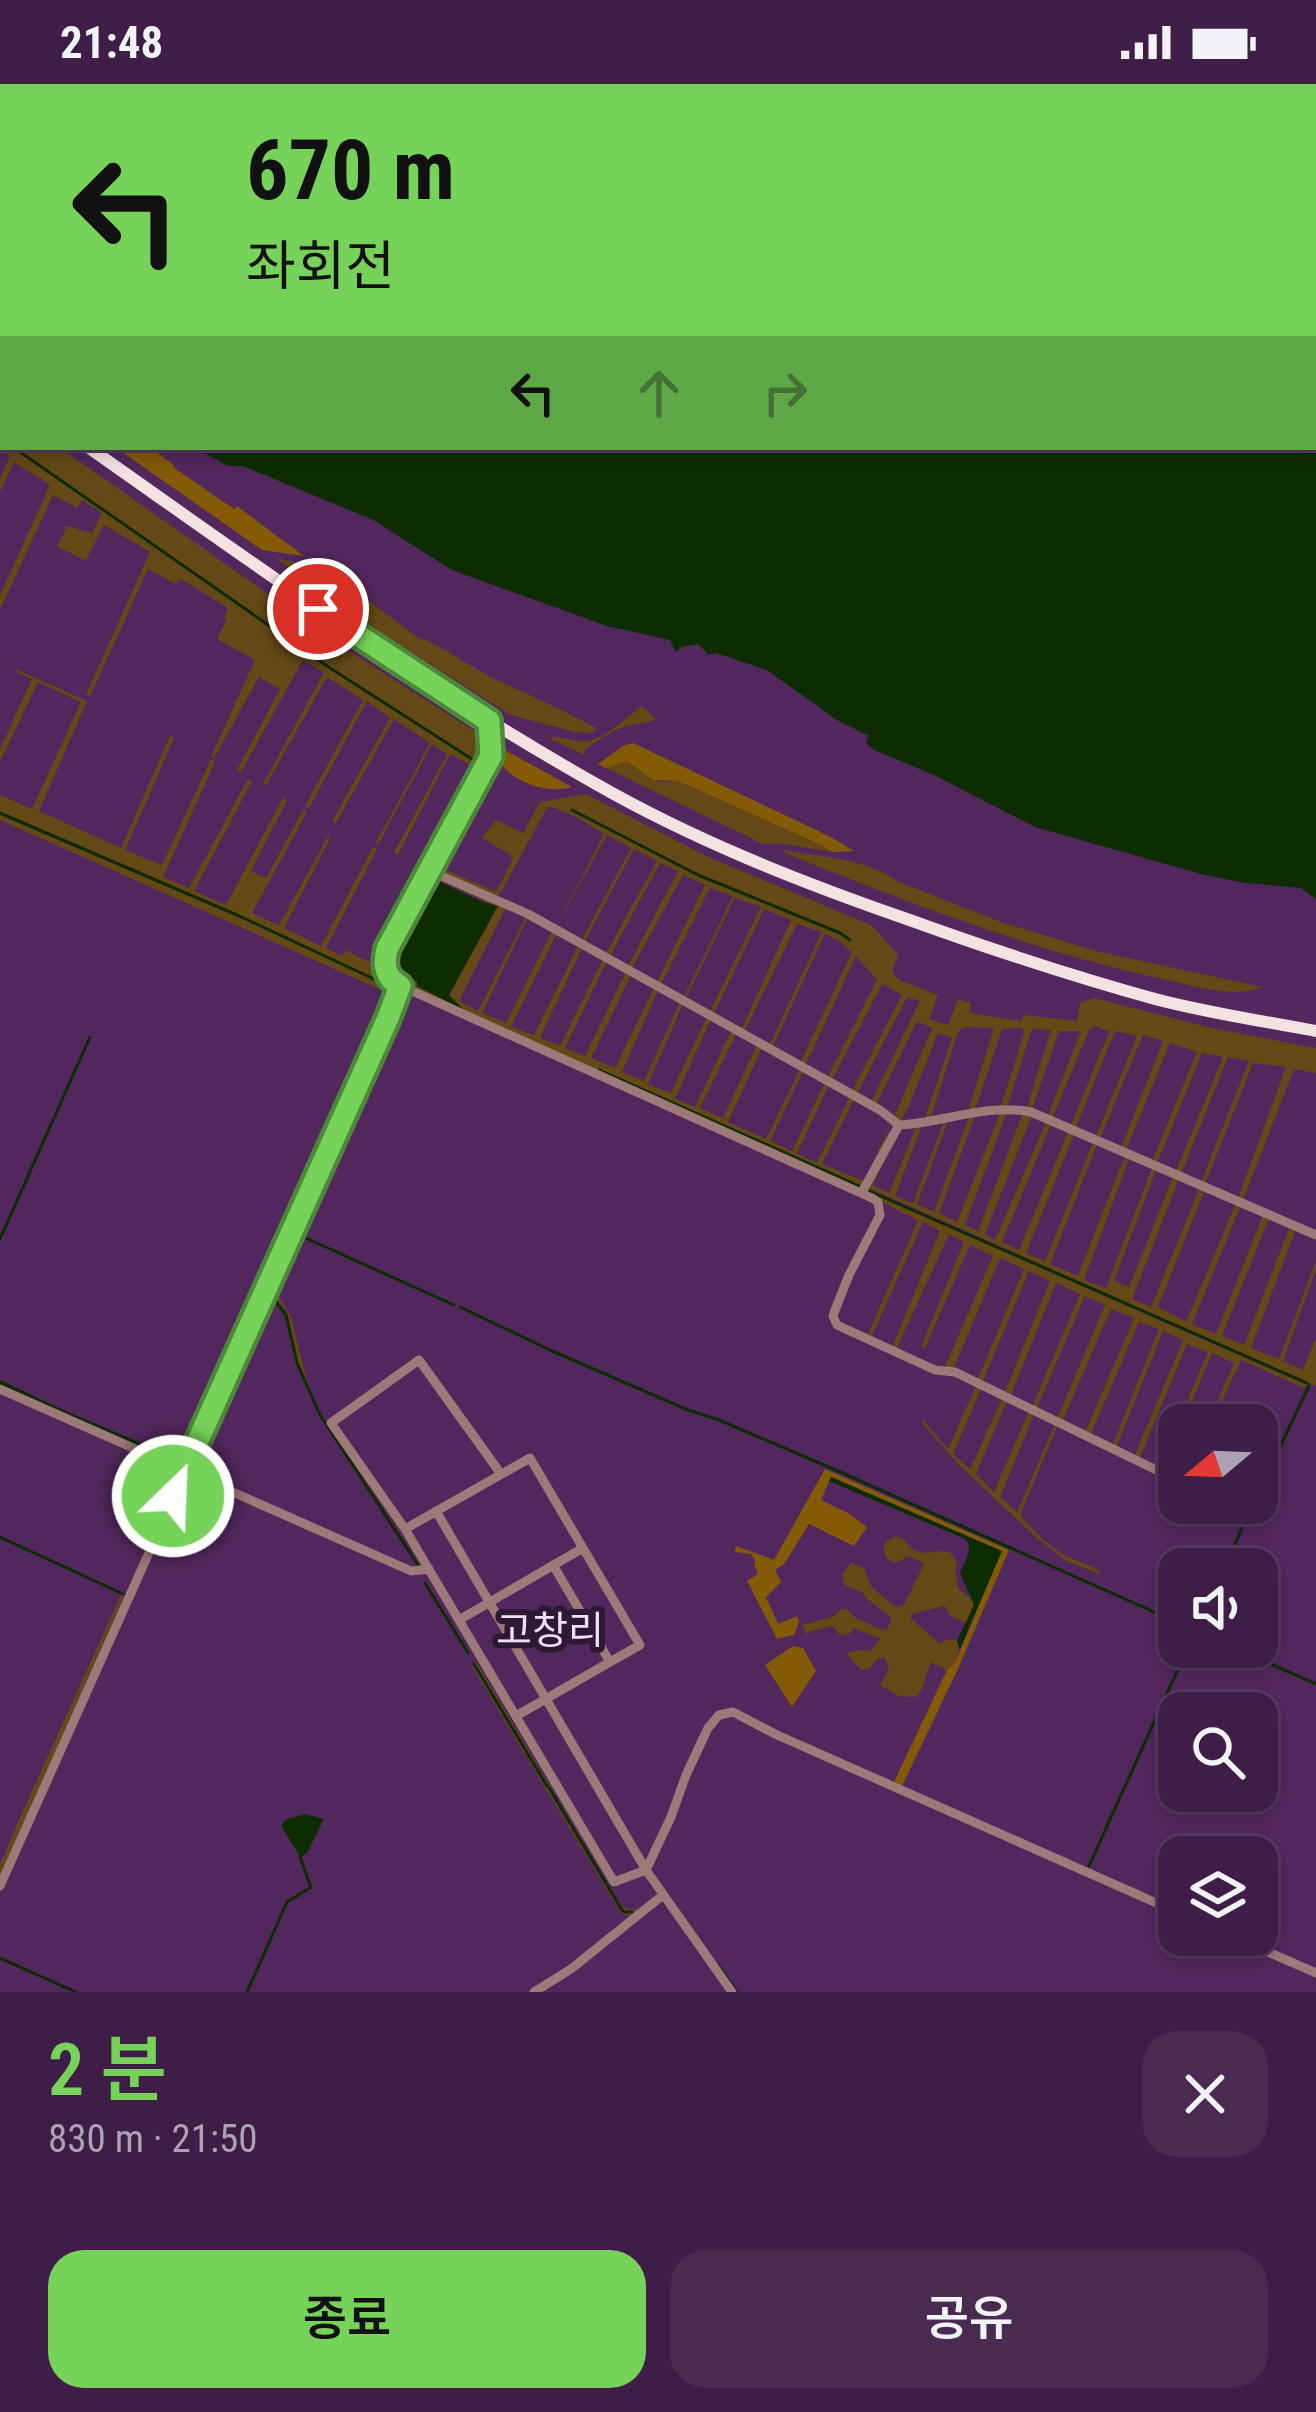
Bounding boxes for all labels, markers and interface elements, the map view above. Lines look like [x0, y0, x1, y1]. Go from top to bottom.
text: 21:48 [60, 16, 163, 69]
text: 670 m [246, 121, 455, 220]
icon: left [48, 132, 204, 288]
text: 좌회전 [246, 235, 395, 298]
icon: left [500, 360, 566, 426]
icon: ahead [626, 360, 692, 426]
icon: right [752, 360, 818, 426]
pin [267, 558, 369, 660]
icon: arrive [285, 576, 351, 642]
north arrow [1158, 1404, 1278, 1524]
map controls [1158, 1404, 1278, 1956]
position arrow [110, 1433, 236, 1559]
button: sound [1158, 1548, 1278, 1668]
district label: 고창리 [496, 1608, 604, 1654]
button: search [1158, 1692, 1278, 1812]
button: layers [1158, 1836, 1278, 1956]
text: 2 분 [48, 2028, 167, 2113]
button: close [1142, 2031, 1268, 2157]
text: 830 m · 21:50 [48, 2116, 258, 2162]
button: 종료 [48, 2250, 646, 2388]
button: 공유 [670, 2250, 1268, 2388]

